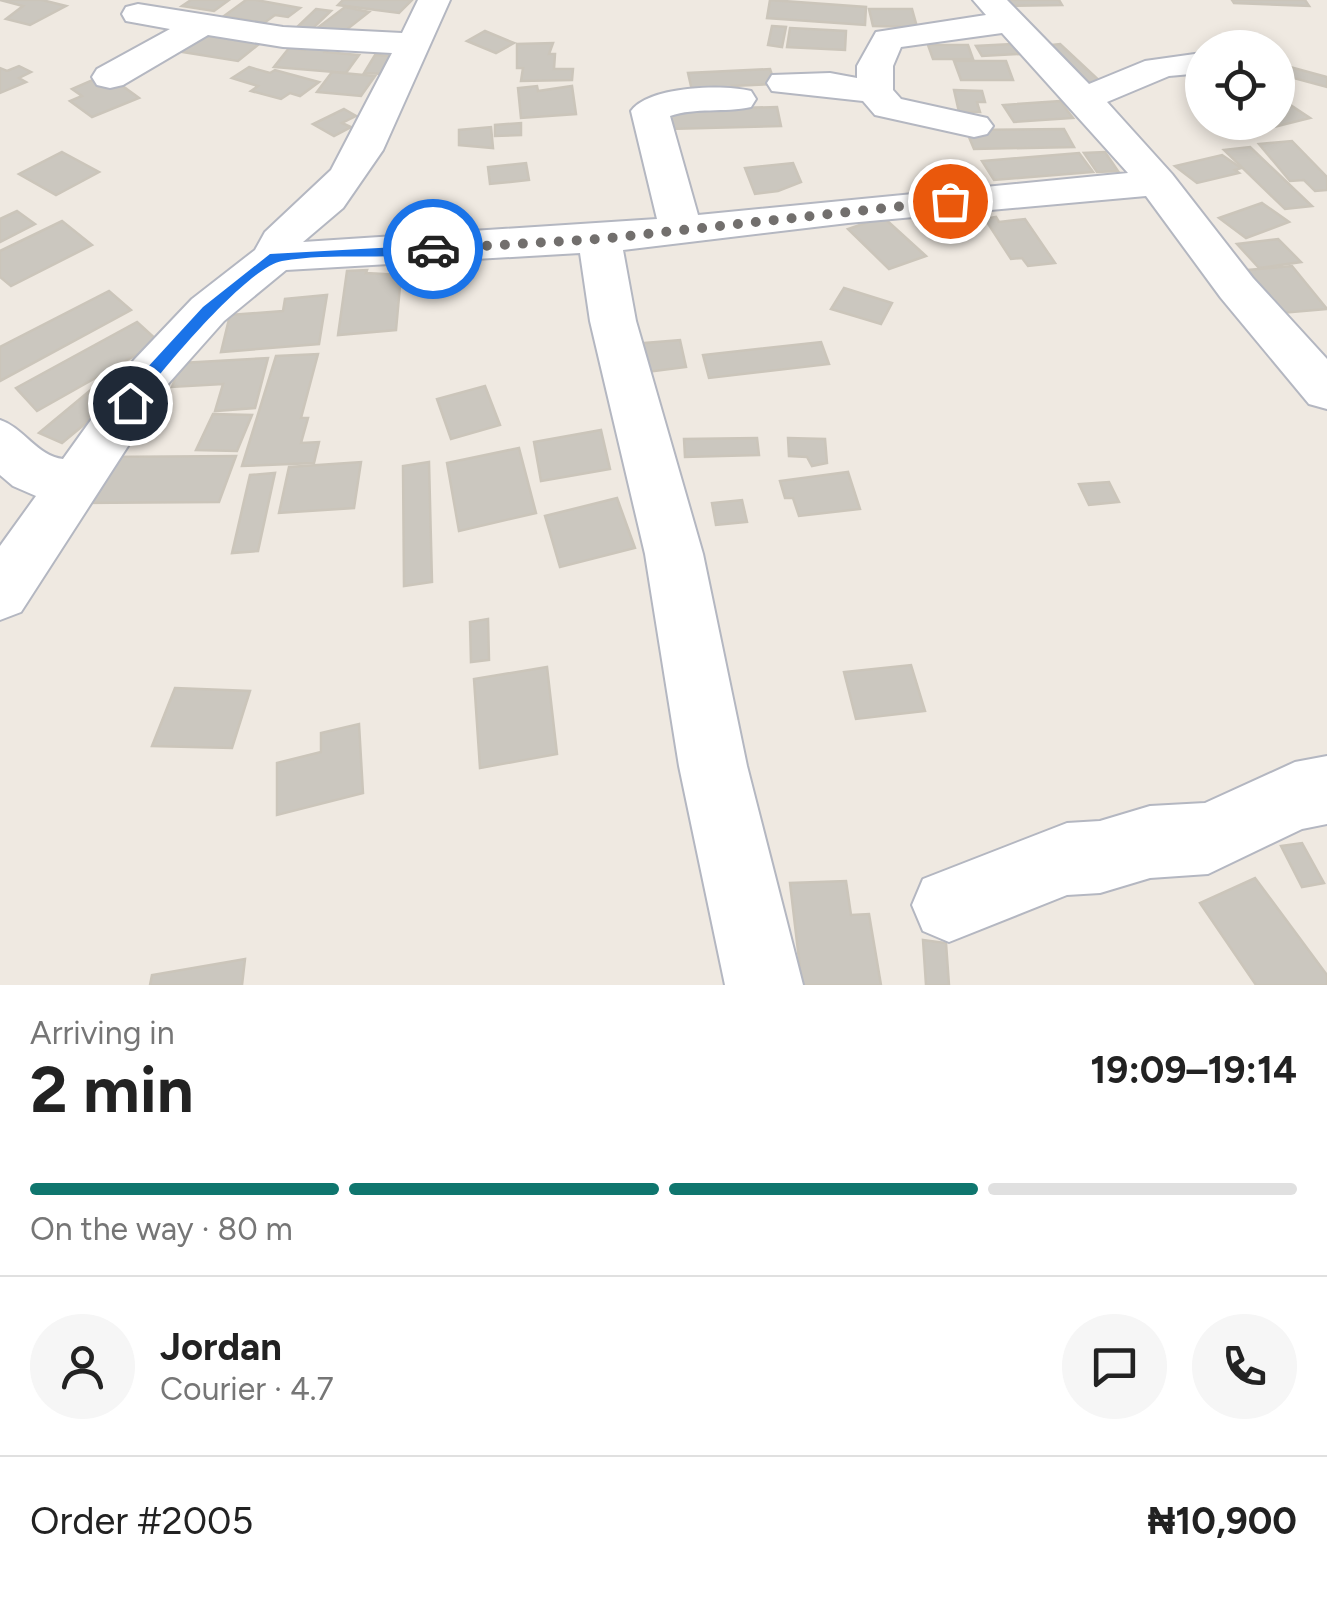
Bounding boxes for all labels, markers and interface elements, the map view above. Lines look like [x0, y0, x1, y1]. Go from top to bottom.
map controls [1185, 30, 1295, 140]
button: locate [1185, 30, 1295, 140]
pin [908, 159, 993, 244]
icon: bag [923, 174, 978, 229]
courier [383, 199, 483, 299]
icon: car [406, 222, 461, 277]
pin [88, 361, 173, 446]
icon: home [103, 376, 158, 431]
text: Arriving in [30, 1014, 175, 1052]
text: 19:09–19:14 [1090, 1047, 1297, 1093]
text: 2 min [30, 1050, 194, 1128]
text: On the way · 80 m [30, 1210, 293, 1248]
button: person [30, 1314, 135, 1419]
button: chat [1062, 1314, 1167, 1419]
button: phone [1192, 1314, 1297, 1419]
text: Jordan [160, 1324, 282, 1370]
text: Courier · 4.7 [160, 1370, 334, 1408]
text: Order #2005 [30, 1498, 253, 1544]
text: ₦10,900 [1148, 1498, 1297, 1544]

